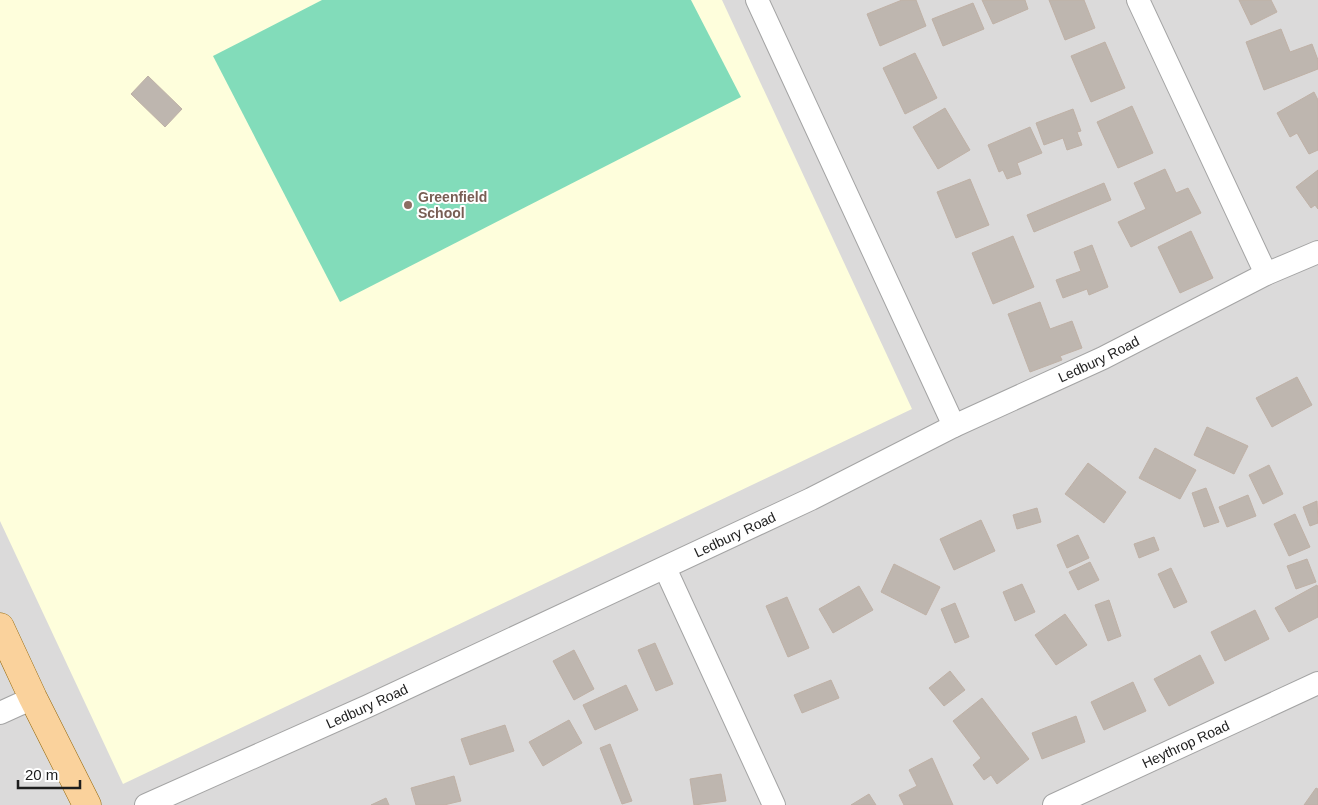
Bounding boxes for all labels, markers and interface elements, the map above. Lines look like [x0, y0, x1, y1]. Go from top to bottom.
place label: Greenfield School [418, 189, 487, 221]
marker: Greenfield School [402, 199, 414, 211]
street label: Ledbury Road [1056, 333, 1142, 385]
street label: Ledbury Road [692, 509, 778, 560]
street label: Ledbury Road [324, 681, 410, 732]
street label: Heythrop Road [1139, 717, 1232, 771]
scale bar [18, 758, 80, 790]
text: 20 m [25, 766, 58, 783]

